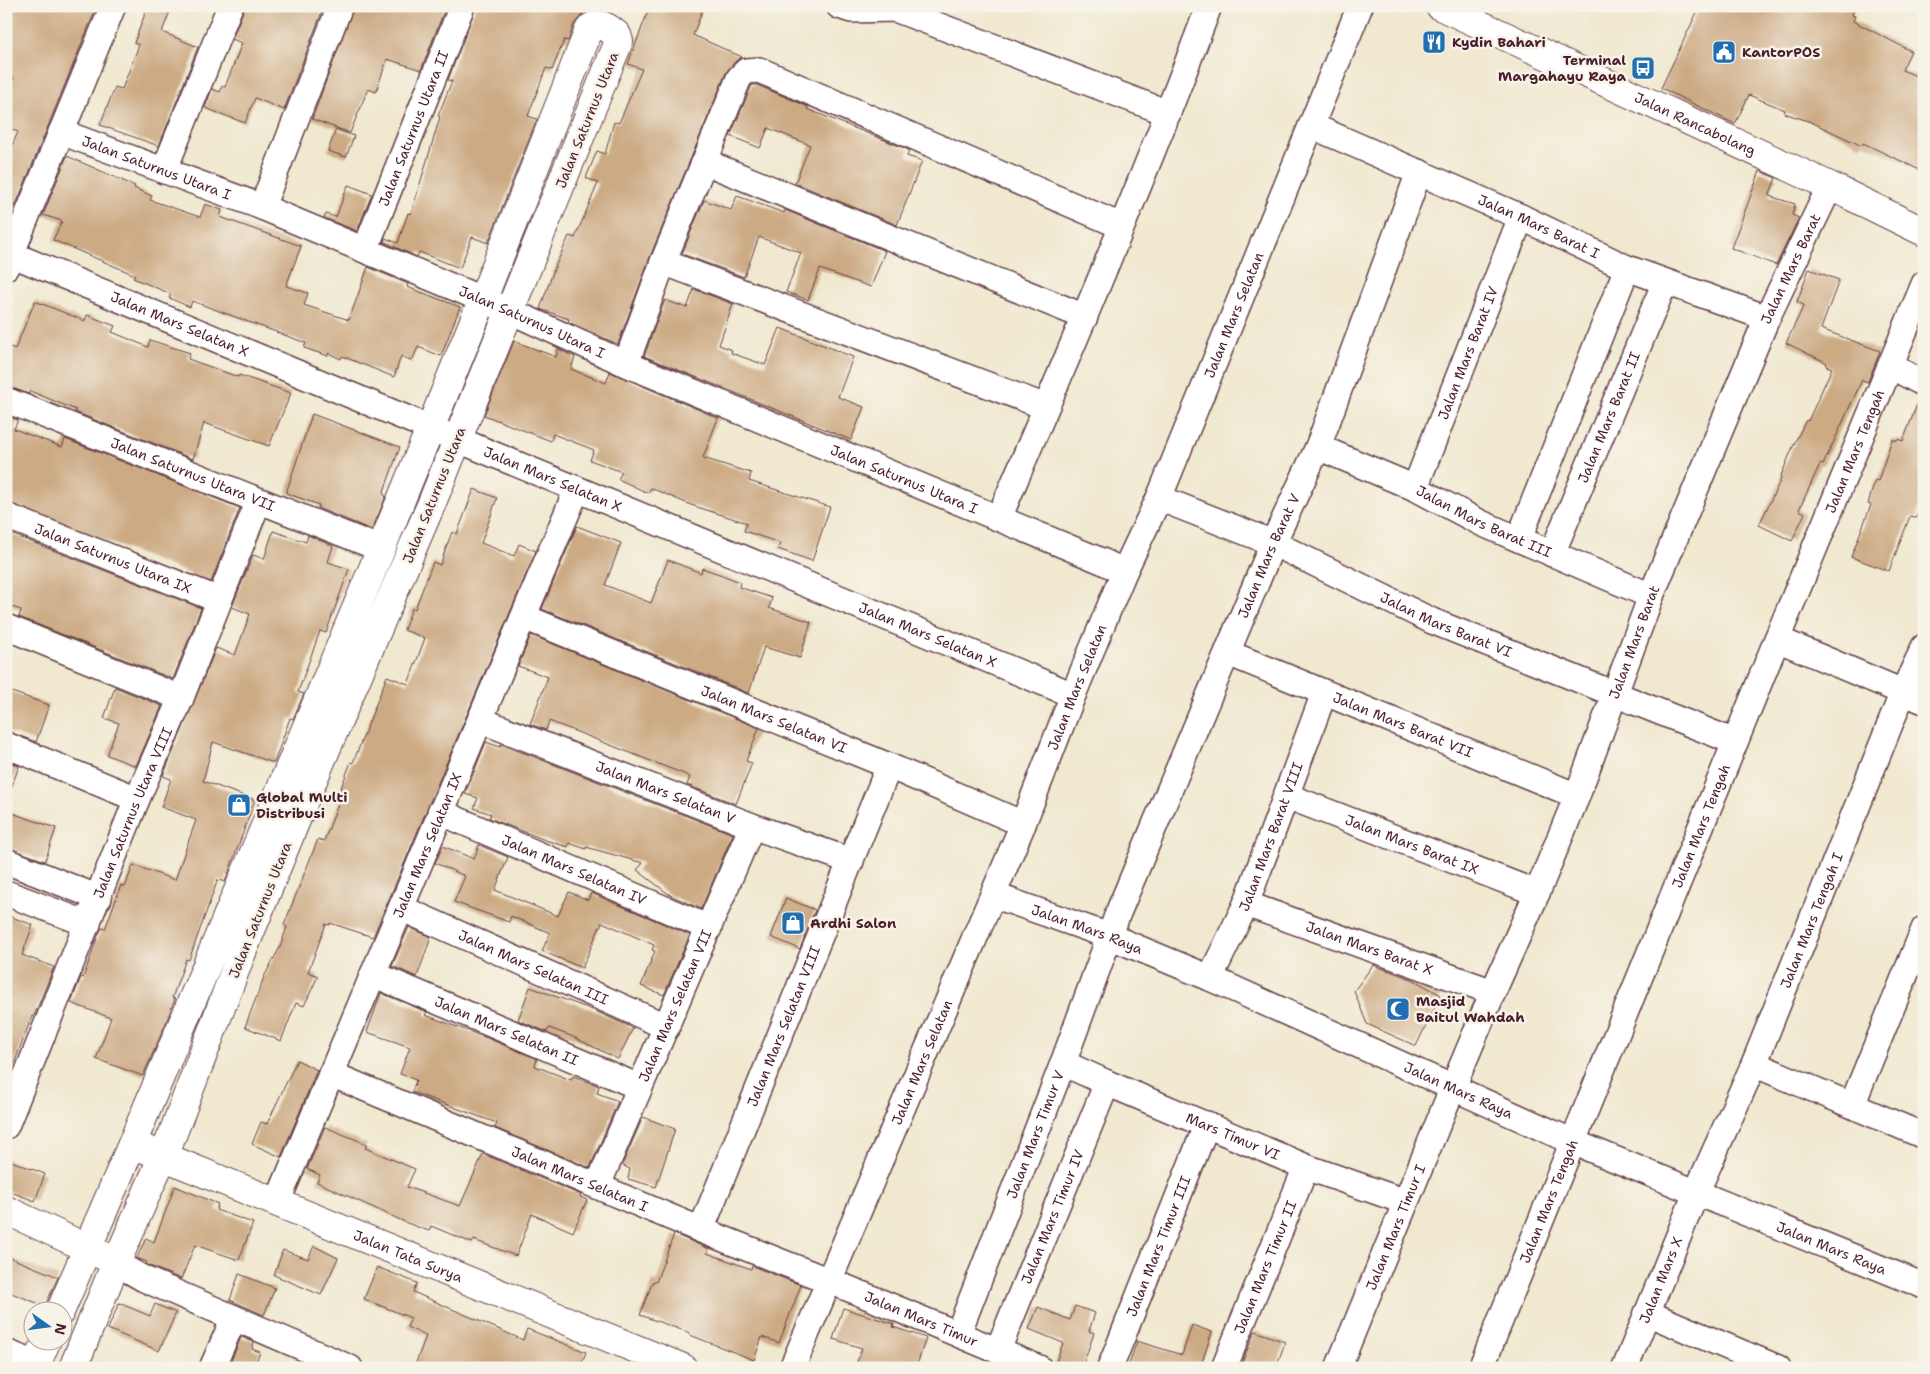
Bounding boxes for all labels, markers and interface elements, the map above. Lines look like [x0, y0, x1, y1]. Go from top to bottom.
restaurant icon: Kydin Bahari [1421, 29, 1447, 55]
place label: Kydin Bahari [1452, 33, 1546, 51]
public building icon: KantorPOS [1711, 39, 1737, 65]
place label: KantorPOS [1742, 43, 1820, 61]
street label: Jalan Saturnus Utara II [374, 48, 453, 209]
street label: Jalan Saturnus Utara [551, 49, 623, 191]
place label: Terminal Margahayu Raya [1498, 51, 1626, 85]
bus stop icon: Terminal Margahayu Raya [1630, 55, 1656, 81]
street label: Jalan Rancabolang [1631, 88, 1759, 160]
street label: Jalan Saturnus Utara I [79, 132, 234, 204]
street label: Jalan Mars Barat I [1475, 190, 1603, 263]
street label: Jalan Mars Barat [1757, 211, 1824, 326]
street label: Jalan Mars Selatan [1200, 249, 1268, 381]
street label: Jalan Saturnus Utara I [456, 282, 608, 362]
street label: Jalan Mars Barat IV [1434, 283, 1502, 422]
street label: Jalan Mars Selatan X [108, 287, 251, 361]
street label: Jalan Mars Barat II [1574, 349, 1644, 486]
street label: Jalan Mars Tengah [1821, 387, 1888, 516]
street label: Jalan Saturnus Utara [398, 424, 470, 566]
street label: Jalan Saturnus Utara VII [108, 433, 278, 515]
street label: Jalan Saturnus Utara I [828, 441, 981, 518]
street label: Jalan Mars Selatan X [481, 442, 624, 516]
street label: Jalan Mars Barat III [1413, 481, 1555, 561]
street label: Jalan Mars Barat V [1234, 490, 1304, 621]
street label: Jalan Saturnus Utara IX [32, 519, 194, 597]
street label: Jalan Mars Barat [1605, 583, 1663, 702]
street label: Jalan Mars Barat VI [1377, 588, 1515, 661]
street label: Jalan Mars Selatan X [856, 598, 999, 671]
street label: Jalan Mars Selatan [1044, 621, 1110, 753]
street label: Jalan Mars Selatan VI [698, 681, 850, 757]
street label: Jalan Mars Barat VII [1330, 688, 1476, 761]
street label: Jalan Saturnus Utara VIII [89, 724, 176, 901]
street label: Jalan Mars Selatan V [593, 757, 738, 828]
street label: Jalan Mars Barat VIII [1235, 759, 1307, 914]
street label: Jalan Mars Tengah [1668, 761, 1734, 891]
street label: Jalan Mars Selatan IX [389, 770, 466, 921]
place label: Global Multi Distribusi [256, 788, 348, 822]
shop icon: Global Multi Distribusi [226, 792, 252, 818]
street label: Jalan Mars Barat IX [1343, 810, 1481, 879]
street label: Jalan Mars Selatan IV [499, 831, 650, 909]
street label: Jalan Saturnus Utara [224, 839, 296, 981]
street label: Jalan Mars Tengah I [1776, 850, 1847, 991]
street label: Jalan Mars Raya [1029, 900, 1146, 958]
shop icon: Ardhi Salon [780, 910, 806, 936]
place label: Ardhi Salon [810, 914, 896, 932]
street label: Jalan Mars Barat X [1303, 917, 1435, 979]
street label: Jalan Mars Selatan III [456, 926, 611, 1009]
street label: Jalan Mars Selatan VII [634, 927, 716, 1085]
street label: Jalan Mars Selatan VIII [743, 943, 824, 1109]
street label: Jalan Mars Selatan II [432, 992, 581, 1069]
place label: Masjid Baitul Wahdah [1416, 992, 1525, 1026]
mosque icon: Masjid Baitul Wahdah [1385, 996, 1411, 1022]
street label: Jalan Mars Selatan [887, 997, 956, 1128]
street label: Jalan Mars Raya [1401, 1058, 1516, 1123]
street label: Jalan Mars Timur V [1002, 1067, 1068, 1201]
street label: Mars Timur VI [1183, 1108, 1283, 1164]
street label: Jalan Mars Tengah [1516, 1137, 1582, 1266]
street label: Jalan Mars Selatan I [509, 1142, 651, 1216]
street label: Jalan Mars Timur IV [1017, 1146, 1088, 1286]
street label: Jalan Mars Timur I [1362, 1162, 1429, 1293]
street label: Jalan Mars Timur III [1122, 1173, 1195, 1319]
street label: Jalan Mars Timur II [1230, 1198, 1300, 1336]
street label: Jalan Mars Raya [1774, 1217, 1889, 1279]
street label: Jalan Tata Surya [351, 1226, 466, 1286]
street label: Jalan Mars X [1635, 1234, 1686, 1326]
street label: Jalan Mars Timur [862, 1287, 981, 1351]
north arrow [22, 1302, 72, 1352]
text: N [51, 1322, 71, 1337]

